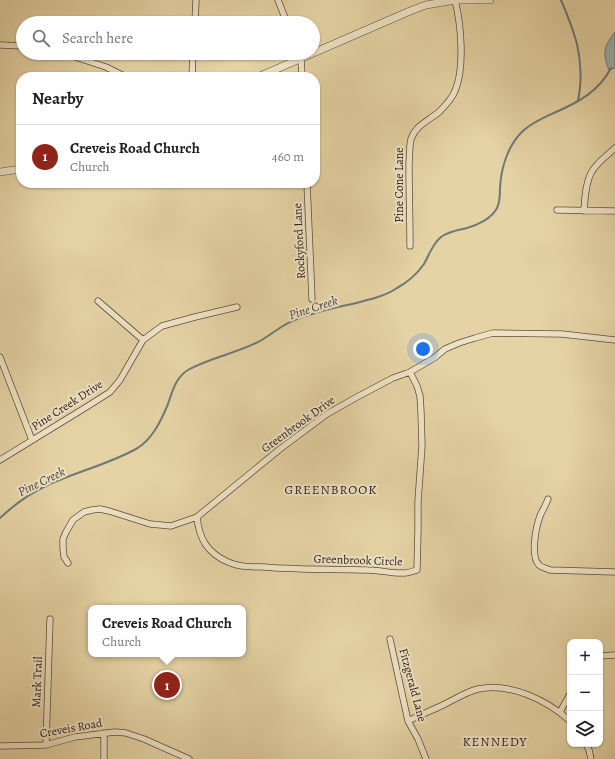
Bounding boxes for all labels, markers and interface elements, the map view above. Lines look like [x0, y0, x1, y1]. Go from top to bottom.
search box [16, 16, 320, 60]
icon: search [30, 27, 52, 49]
text: Search here [62, 28, 133, 48]
text: Nearby [32, 87, 83, 110]
text: Creveis Road Church [70, 138, 200, 158]
street label: Pine Cone Lane [391, 147, 407, 223]
text: 1 [43, 148, 47, 165]
text: 460 m [272, 148, 304, 165]
text: Church [70, 158, 109, 175]
street label: Rockyford Lane [289, 203, 309, 279]
water label: Pine Creek [286, 292, 340, 323]
your location [413, 339, 433, 359]
street label: Pine Creek Drive [28, 376, 106, 434]
street label: Greenbrook Drive [258, 392, 338, 456]
water label: Pine Creek [15, 463, 68, 500]
district label: GREENBROOK [284, 481, 378, 498]
street label: Greenbrook Circle [313, 550, 403, 570]
popup [88, 605, 246, 657]
text: Creveis Road Church [102, 613, 232, 633]
text: Church [102, 633, 142, 650]
map controls [567, 639, 603, 747]
button: + [567, 639, 603, 675]
street label: Fitzgerald Lane [395, 646, 431, 724]
street label: Mark Trail [28, 656, 46, 708]
pin: 1 [154, 670, 180, 700]
button: − [567, 675, 603, 711]
button: layers [567, 711, 603, 747]
street label: Creveis Road [38, 715, 104, 741]
district label: KENNEDY [462, 733, 528, 750]

